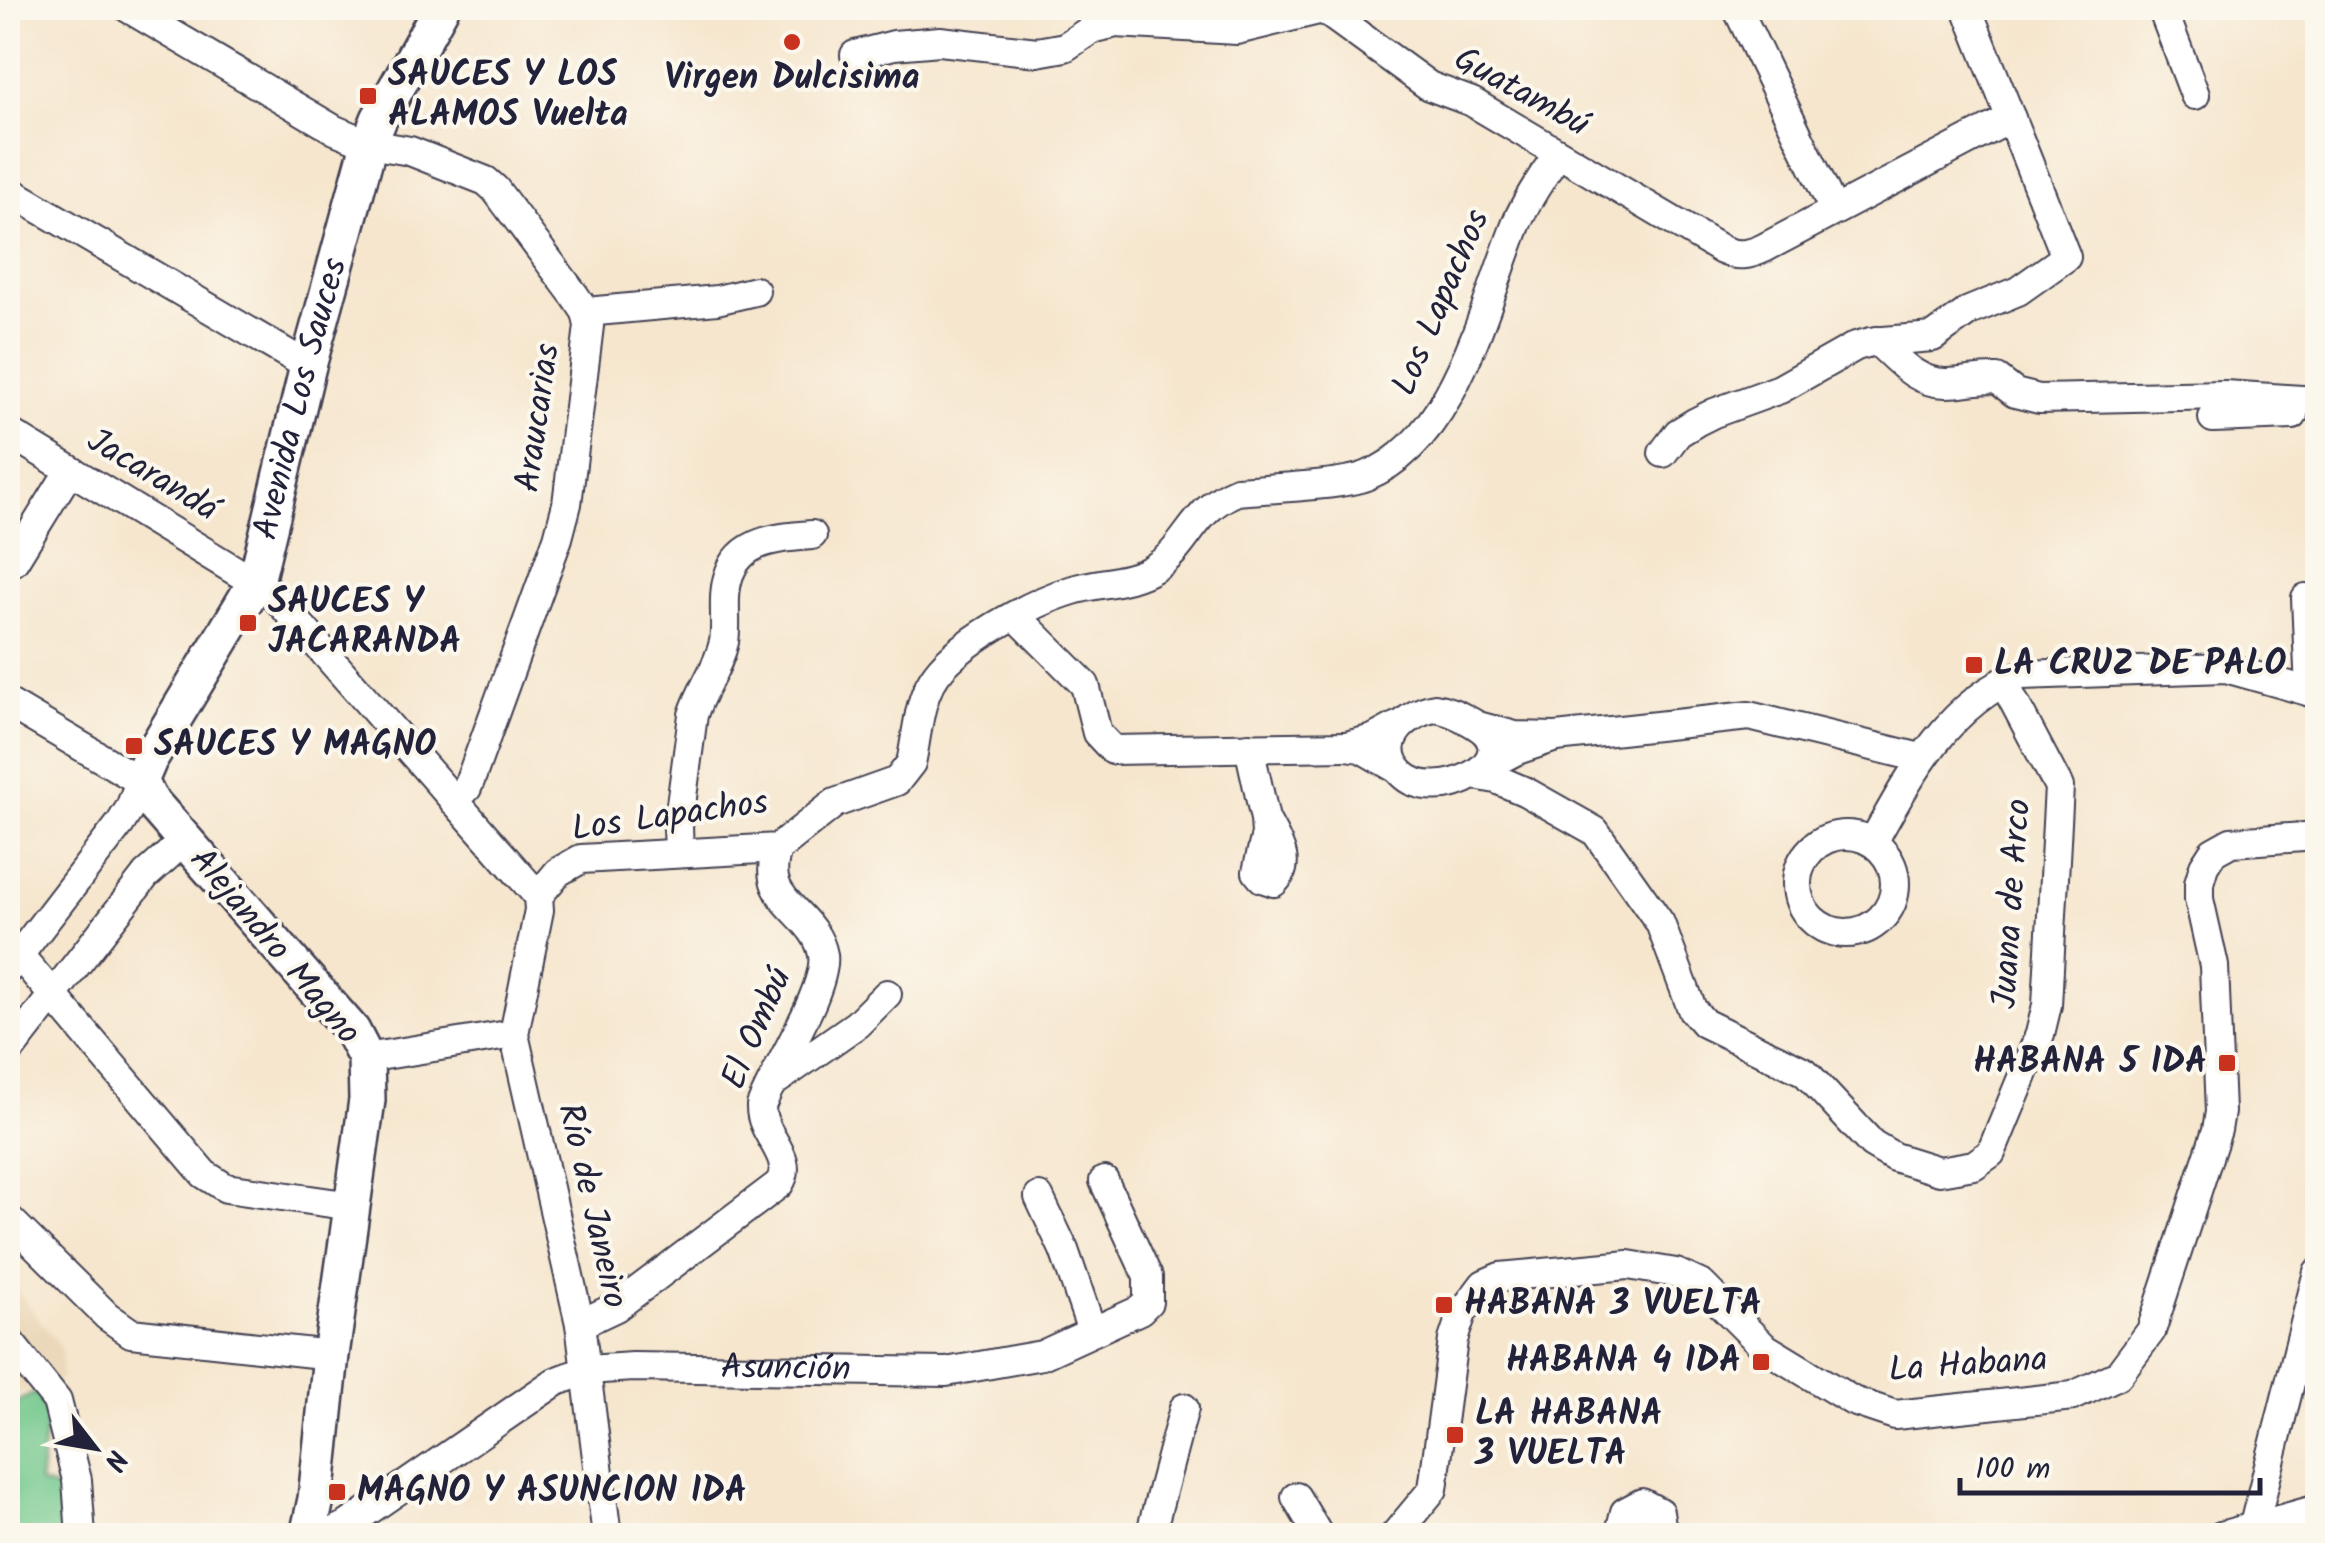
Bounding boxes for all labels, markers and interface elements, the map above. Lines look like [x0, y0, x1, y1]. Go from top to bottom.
marker: Virgen Dulcisima [781, 31, 803, 53]
street label: Guatambú [1443, 33, 1599, 153]
place label: SAUCES Y LOS ALAMOS Vuelta [388, 48, 628, 144]
place label: Virgen Dulcisima [665, 51, 919, 107]
marker: SAUCES Y LOS ALAMOS Vuelta [357, 85, 379, 107]
street label: Los Lapachos [1378, 201, 1506, 405]
street label: Avenida Los Sauces [239, 252, 364, 546]
street label: Araucarias [501, 340, 577, 496]
street label: Jacarandá [75, 415, 232, 539]
place label: SAUCES Y JACARANDA [268, 575, 461, 671]
marker: SAUCES Y JACARANDA [237, 612, 259, 634]
place label: LA CRUZ DE PALO [1994, 637, 2287, 693]
marker: LA CRUZ DE PALO [1963, 654, 1985, 676]
place label: SAUCES Y MAGNO [154, 718, 436, 774]
marker: SAUCES Y MAGNO [123, 735, 145, 757]
street label: Los Lapachos [568, 776, 772, 858]
street label: Juana de Arco [1978, 797, 2048, 1011]
street label: Alejandro Magno [174, 836, 374, 1058]
street label: El Ombú [707, 959, 809, 1099]
place label: HABANA 5 IDA [1973, 1035, 2207, 1091]
marker: HABANA 5 IDA [2216, 1052, 2238, 1074]
street label: Río de Janeiro [540, 1098, 642, 1314]
place label: HABANA 3 VUELTA [1464, 1277, 1762, 1333]
marker: HABANA 3 VUELTA [1433, 1294, 1455, 1316]
street label: La Habana [1887, 1333, 2049, 1399]
place label: HABANA 4 IDA [1506, 1334, 1741, 1390]
street label: Asunción [720, 1340, 851, 1398]
marker: HABANA 4 IDA [1750, 1351, 1772, 1373]
place label: LA HABANA 3 VUELTA [1474, 1387, 1663, 1483]
north arrow [45, 1398, 145, 1498]
marker: LA HABANA 3 VUELTA [1444, 1424, 1466, 1446]
scale bar [1960, 1433, 2260, 1495]
text: N [90, 1440, 138, 1479]
text: 100 m [1975, 1446, 2050, 1494]
place label: MAGNO Y ASUNCION IDA [357, 1464, 747, 1520]
marker: MAGNO Y ASUNCION IDA [326, 1481, 348, 1503]

